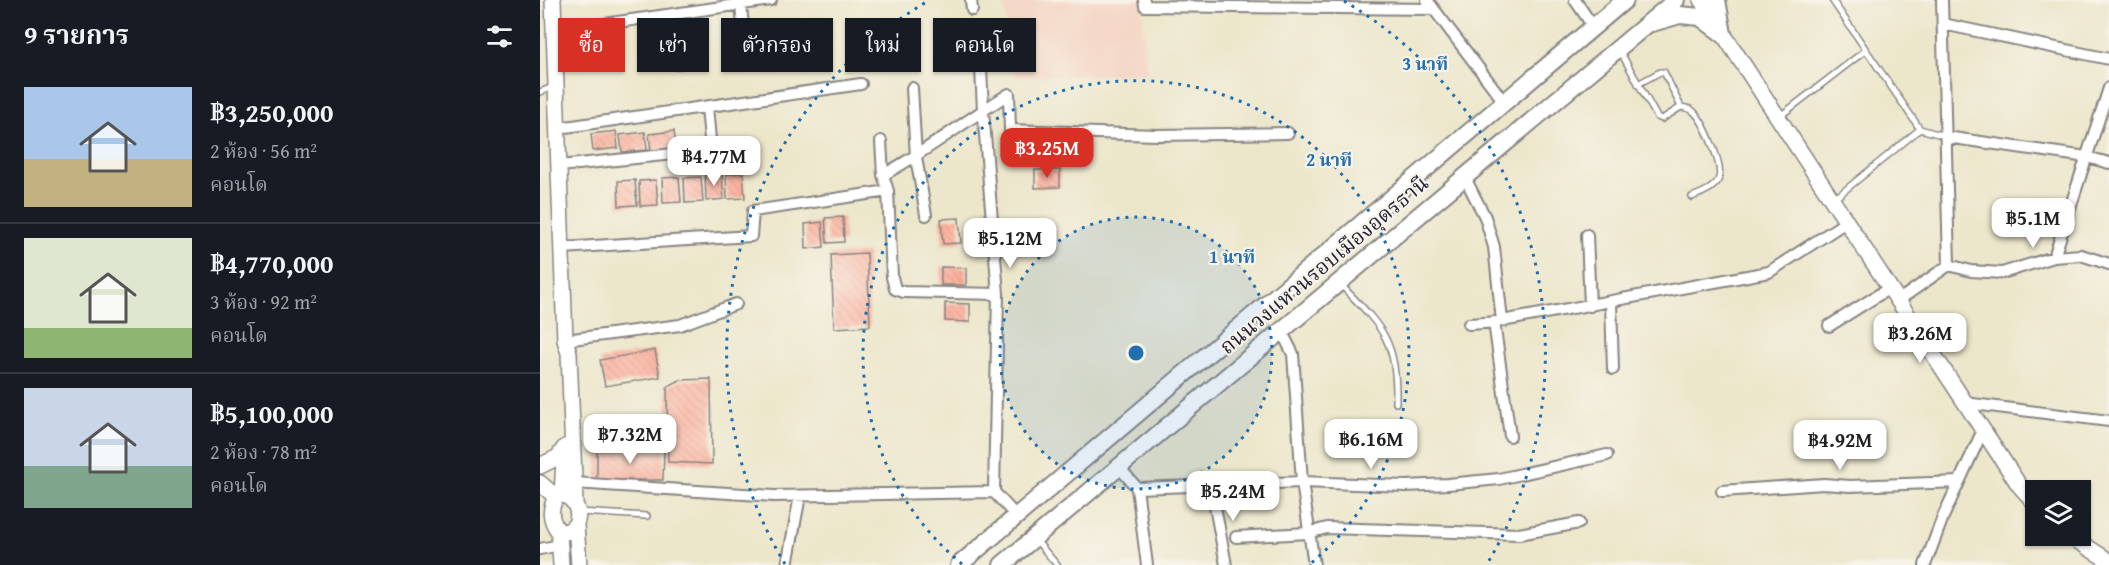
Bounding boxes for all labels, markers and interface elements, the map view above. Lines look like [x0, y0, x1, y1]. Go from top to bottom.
text: 9 รายการ [24, 15, 129, 54]
chip: ซื้อ [558, 18, 625, 72]
chip: เช่า [637, 18, 709, 72]
chip: ตัวกรอง [721, 18, 833, 72]
chip: ใหม่ [845, 18, 921, 72]
chip: คอนโด [933, 18, 1036, 72]
icon: filters [483, 20, 516, 53]
text: 3 นาที [1402, 50, 1448, 77]
text: ฿3,250,000 [210, 93, 334, 132]
icon: home [72, 111, 144, 183]
pin: ฿3.25M [998, 128, 1096, 179]
text: ฿3.25M [1014, 133, 1080, 162]
text: 2 ห้อง · 56 m² [210, 136, 317, 165]
pin: ฿4.77M [665, 136, 763, 187]
text: ฿4.77M [681, 141, 747, 170]
text: 2 นาที [1306, 146, 1352, 173]
street label: ถนนวงแหวนรอบเมืองอุดรธานี [1212, 168, 1435, 361]
text: คอนโด [210, 169, 268, 198]
pin: ฿5.1M [1991, 198, 2075, 249]
text: ฿5.1M [2006, 203, 2060, 232]
pin: ฿5.12M [961, 218, 1059, 269]
text: ฿5.12M [977, 223, 1043, 252]
text: 1 นาที [1209, 243, 1255, 270]
text: ฿4,770,000 [210, 244, 334, 283]
icon: home [72, 262, 144, 334]
text: 3 ห้อง · 92 m² [210, 287, 317, 316]
pin: ฿3.26M [1871, 313, 1969, 364]
text: ฿3.26M [1887, 318, 1953, 347]
text: คอนโด [210, 320, 268, 349]
centre of rings [1126, 343, 1146, 363]
text: ฿5,100,000 [210, 394, 334, 433]
icon: home [72, 412, 144, 484]
pin: ฿7.32M [581, 414, 679, 465]
text: ฿7.32M [597, 419, 663, 448]
pin: ฿6.16M [1322, 419, 1420, 470]
pin: ฿4.92M [1791, 420, 1889, 471]
text: ฿6.16M [1338, 424, 1404, 453]
text: ฿4.92M [1807, 425, 1873, 454]
text: 2 ห้อง · 78 m² [210, 437, 317, 466]
text: คอนโด [210, 470, 268, 499]
pin: ฿5.24M [1184, 471, 1282, 522]
text: ฿5.24M [1200, 476, 1266, 505]
map controls [2025, 480, 2091, 546]
button: layers [2025, 480, 2091, 546]

